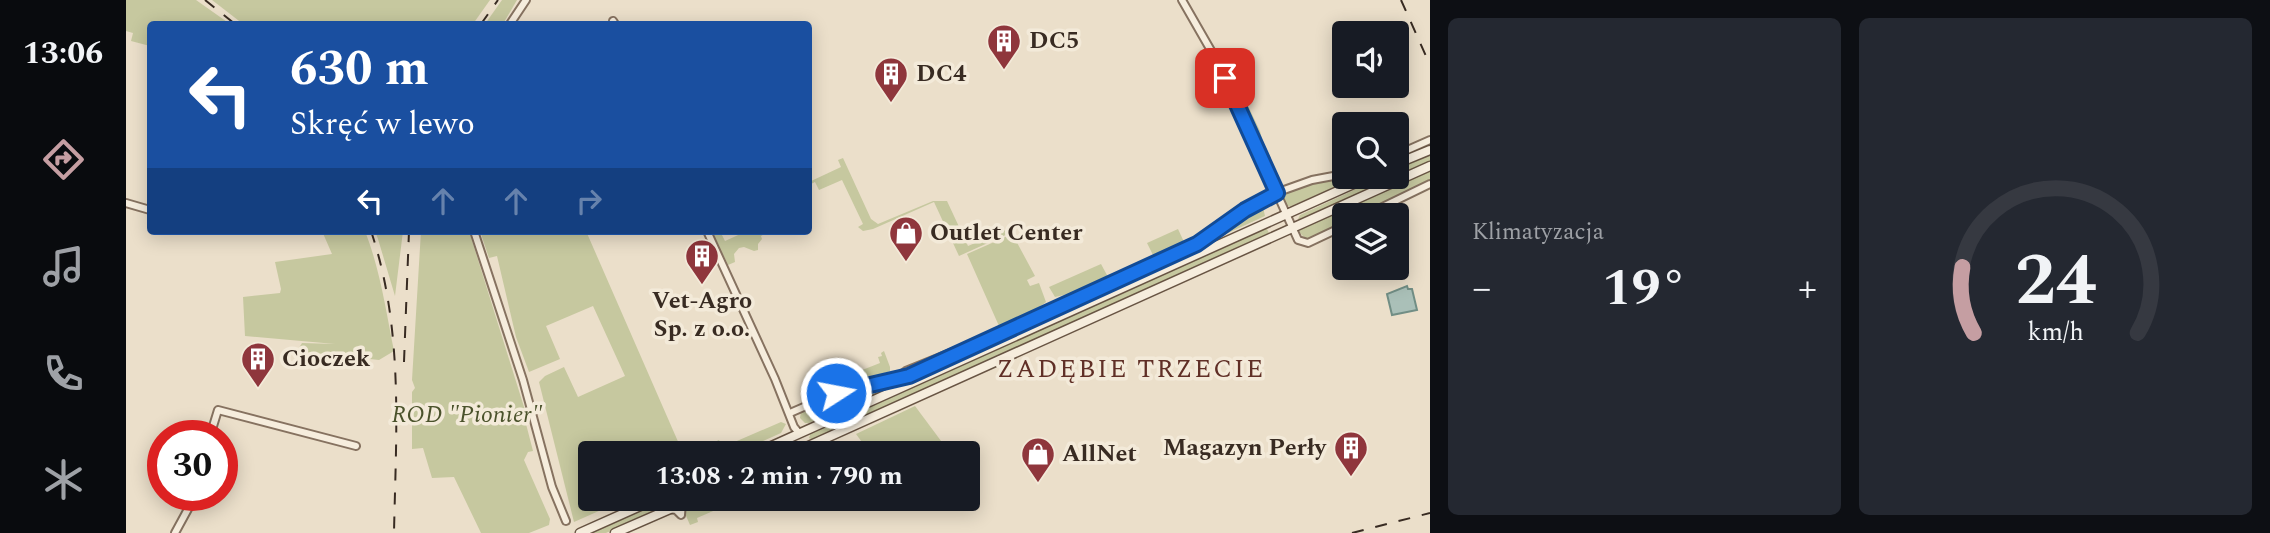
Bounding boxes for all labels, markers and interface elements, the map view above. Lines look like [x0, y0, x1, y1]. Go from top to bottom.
map controls [1332, 21, 1409, 280]
button: sound [1332, 21, 1409, 98]
building icon: DC5 [985, 22, 1023, 71]
place label: DC5 [1029, 23, 1079, 59]
text: 13:06 [23, 29, 103, 78]
text: 630 m [290, 32, 429, 107]
pin [1195, 48, 1255, 108]
icon: left [175, 49, 266, 140]
building icon: DC4 [872, 55, 910, 104]
place label: DC4 [916, 56, 967, 92]
icon: arrive [1206, 59, 1244, 97]
text: Skręć w lewo [290, 100, 475, 149]
button: search [1332, 112, 1409, 189]
icon: directions [39, 135, 88, 184]
icon: left [351, 182, 389, 220]
icon: ahead [424, 182, 462, 220]
icon: ahead [497, 182, 535, 220]
icon: right [570, 182, 608, 220]
button: layers [1332, 203, 1409, 280]
shop icon: Outlet Center [887, 214, 925, 263]
place label: Outlet Center [930, 215, 1083, 251]
text: Klimatyzacja [1472, 215, 1604, 250]
text: 24 [2015, 226, 2096, 337]
building icon: Vet-Agro Sp. z o.o. [683, 237, 721, 286]
icon: music [39, 242, 88, 291]
text: 19° [1602, 249, 1687, 328]
text: − [1472, 260, 1491, 318]
text: + [1798, 260, 1817, 318]
place label: Vet-Agro Sp. z o.o. [652, 283, 752, 347]
text: km/h [2027, 313, 2084, 351]
building icon: Cioczek [239, 340, 277, 389]
place label: Cioczek [282, 341, 371, 377]
icon: phone [39, 349, 88, 398]
district label: ZADĘBIE TRZECIE [997, 349, 1265, 389]
position arrow [799, 356, 873, 430]
park label: ROD "Pionier" [392, 397, 543, 433]
speed limit sign: 30 [147, 420, 238, 511]
building icon: Magazyn Perły [1332, 429, 1370, 478]
place label: Magazyn Perły [1163, 430, 1328, 466]
shop icon: AllNet [1019, 435, 1057, 484]
place label: AllNet [1062, 436, 1137, 472]
icon: climate [39, 455, 88, 504]
text: 13:08 · 2 min · 790 m [655, 456, 903, 496]

